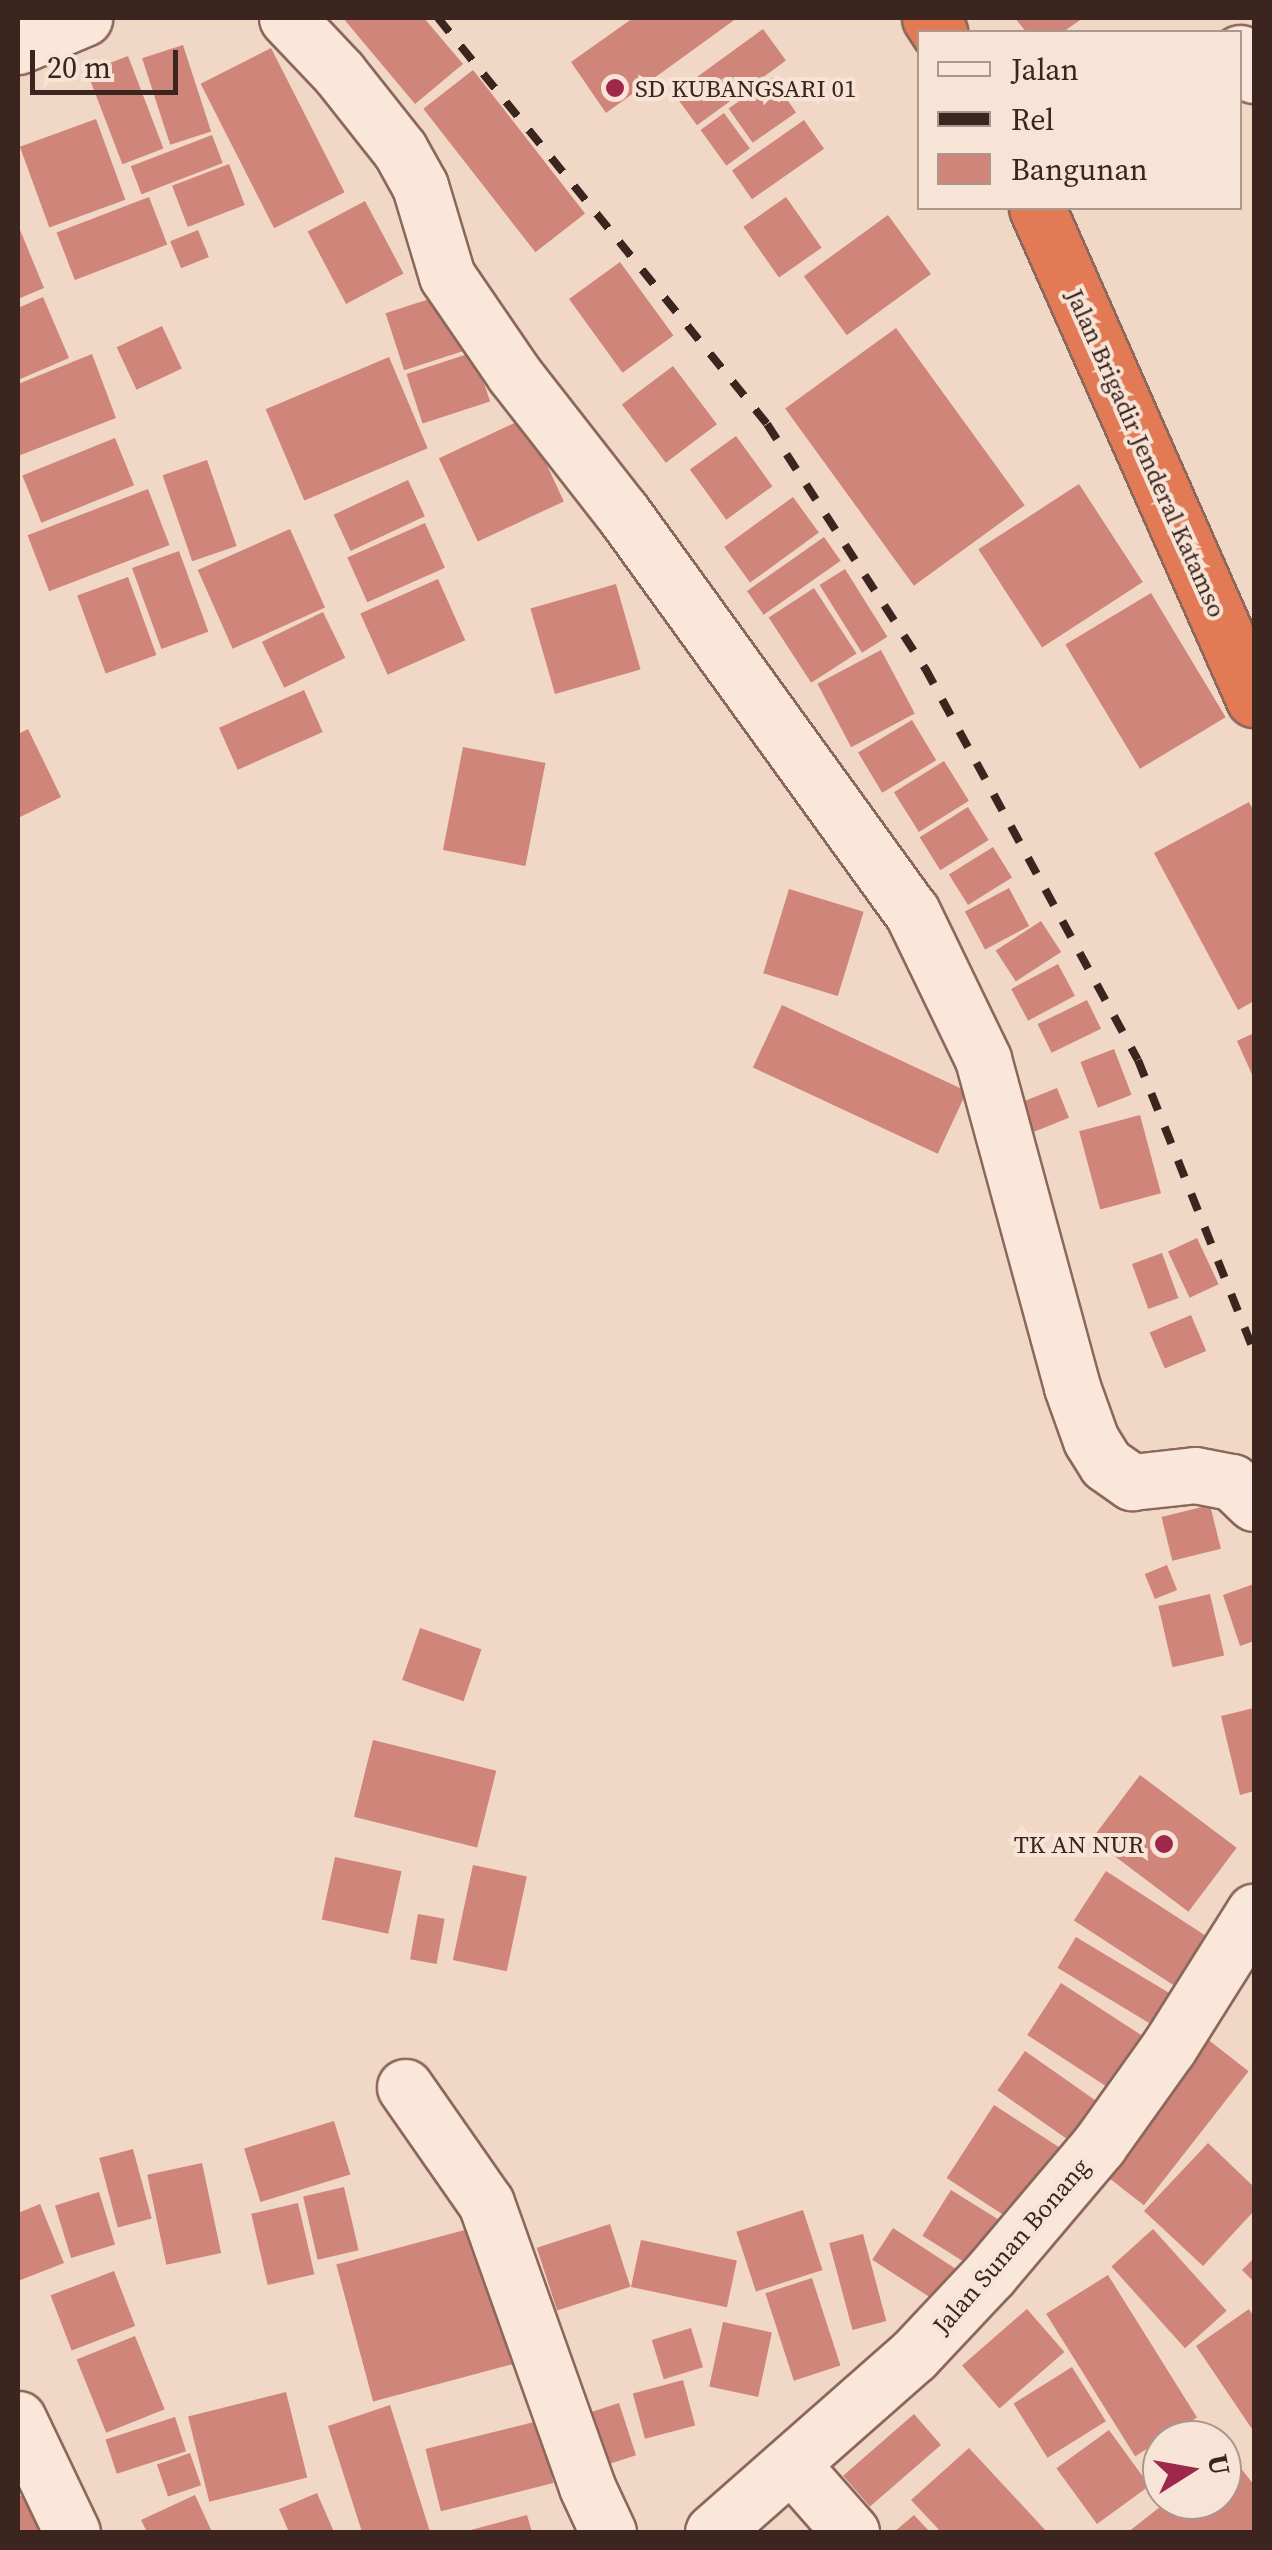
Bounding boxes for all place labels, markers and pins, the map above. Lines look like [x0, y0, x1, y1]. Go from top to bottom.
place label: SD KUBANGSARI 01 [635, 73, 856, 103]
marker: SD KUBANGSARI 01 [604, 77, 626, 99]
place label: TK AN NUR [1014, 1829, 1144, 1859]
marker: TK AN NUR [1153, 1833, 1175, 1855]

